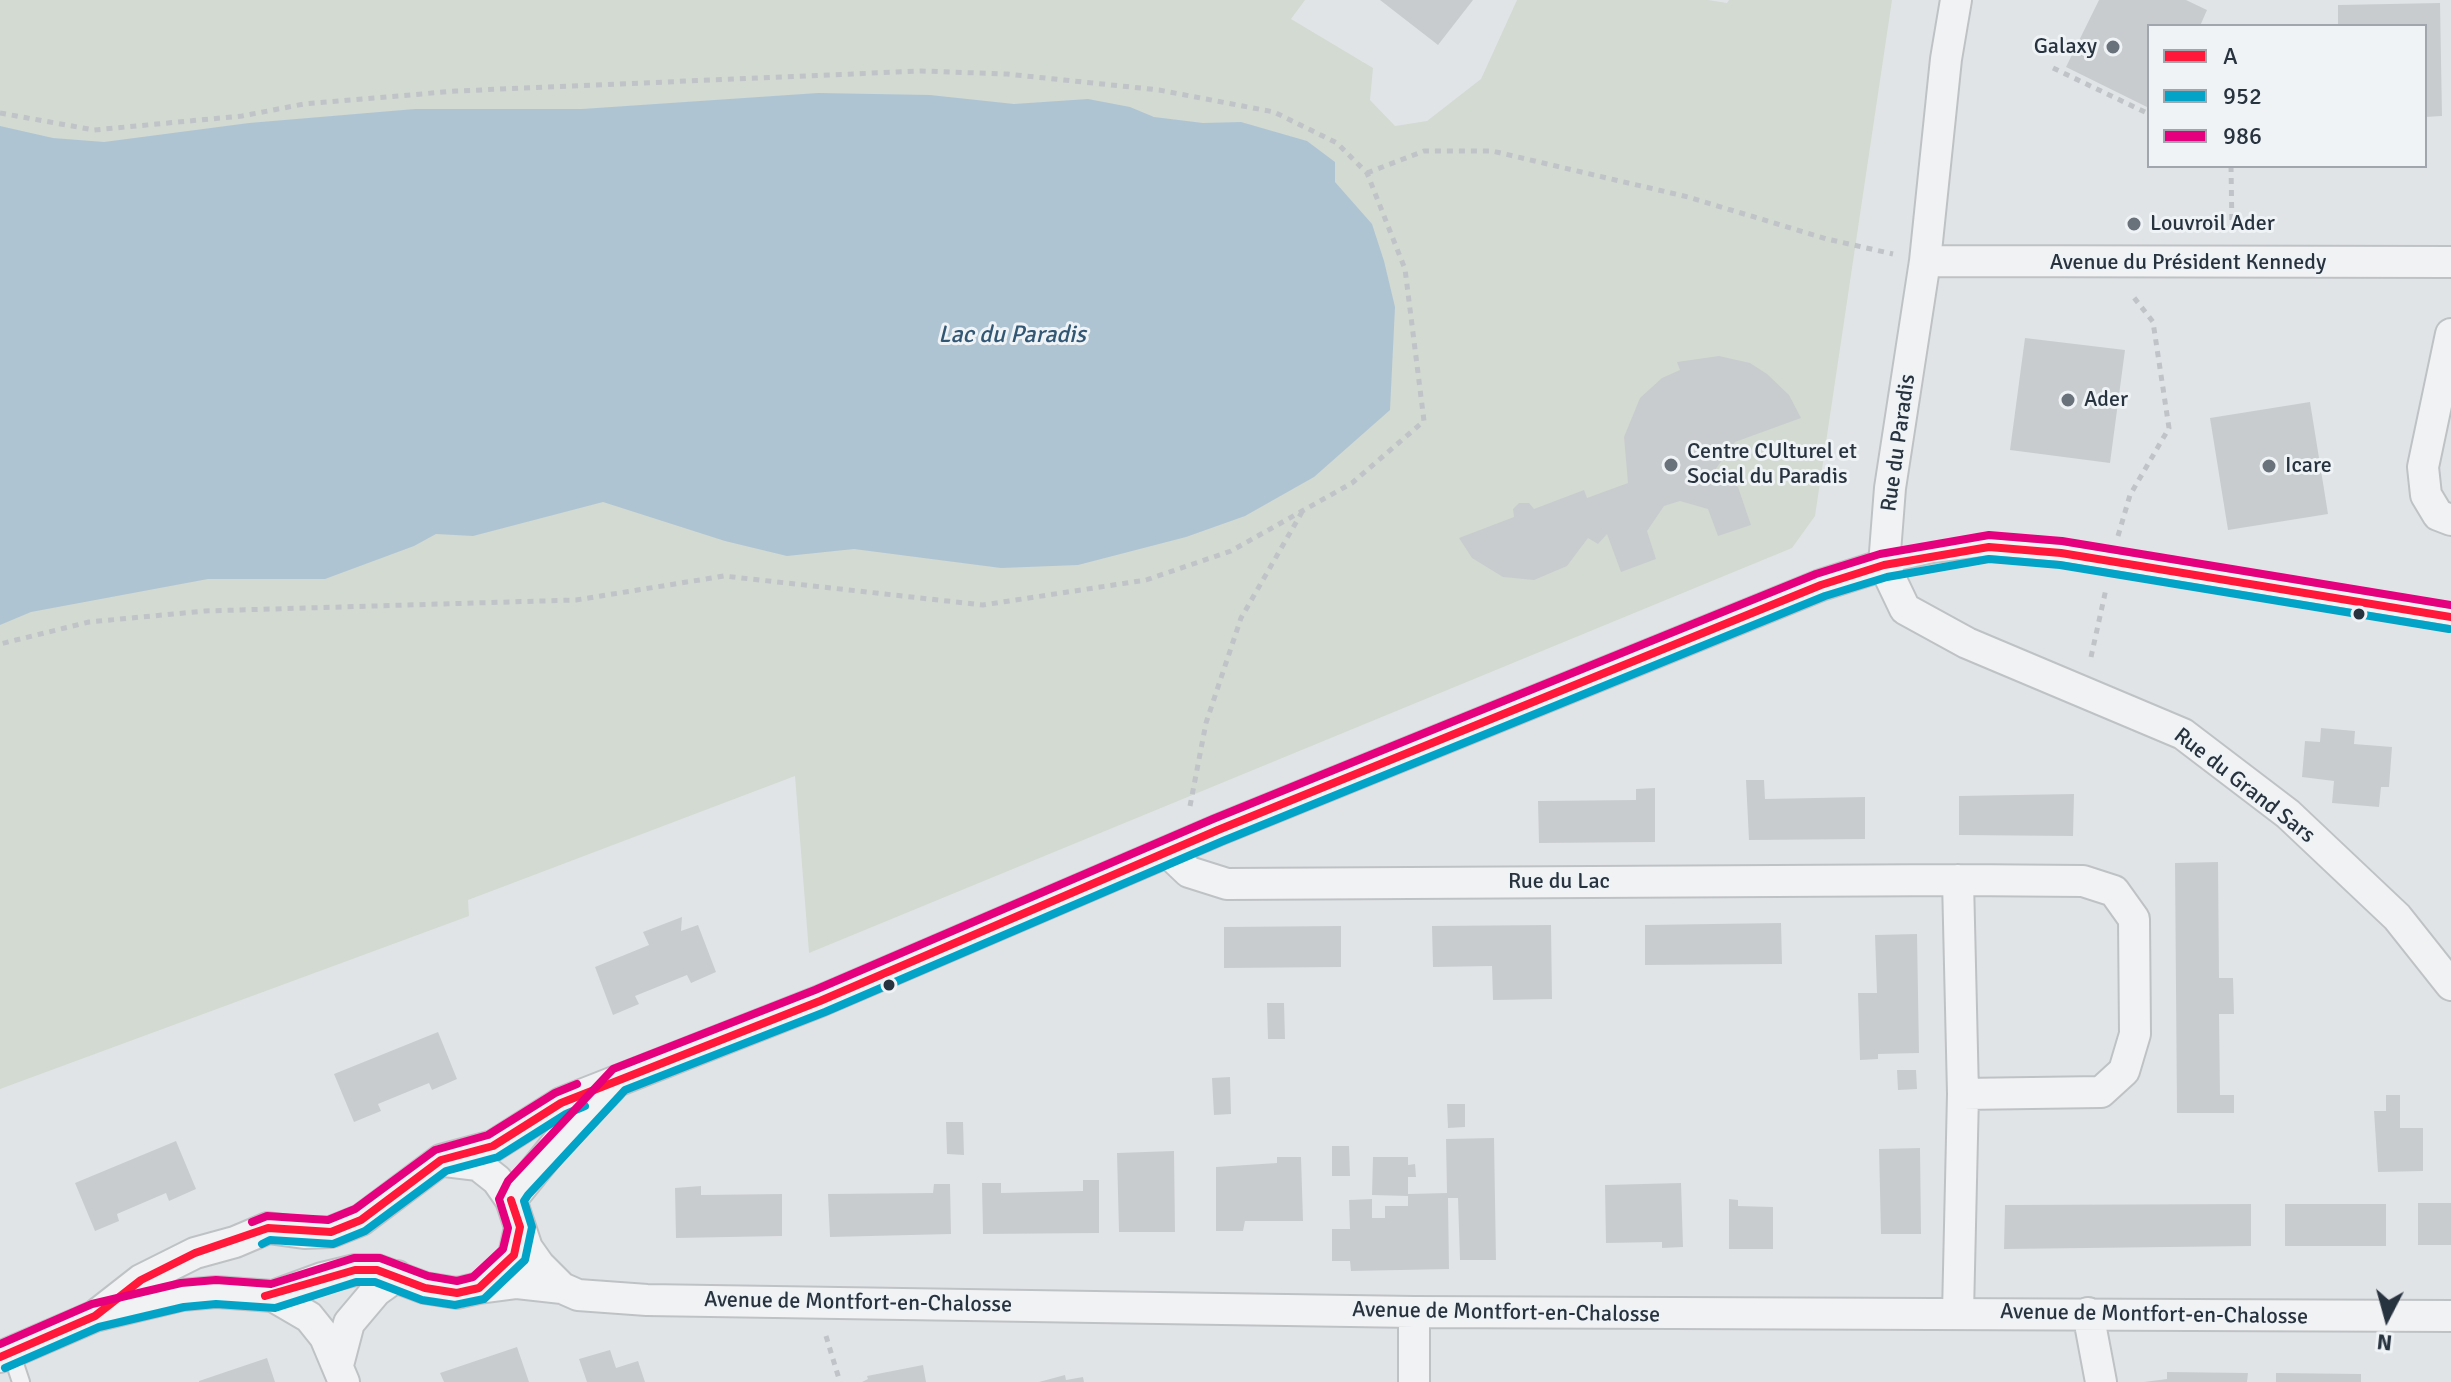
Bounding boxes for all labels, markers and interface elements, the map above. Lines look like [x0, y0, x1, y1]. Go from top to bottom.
legend [2147, 24, 2427, 168]
place label: Galaxy [2034, 34, 2097, 60]
marker: Galaxy [2104, 38, 2122, 56]
text: A [2223, 41, 2238, 71]
text: 952 [2223, 81, 2262, 111]
text: 986 [2223, 121, 2262, 151]
place label: Louvroil Ader [2150, 211, 2275, 237]
marker: Louvroil Ader [2125, 215, 2143, 233]
street label: Avenue du Président Kennedy [2050, 250, 2326, 276]
water label: Lac du Paradis [938, 322, 1086, 350]
street label: Rue du Paradis [1876, 373, 1922, 513]
place label: Ader [2084, 387, 2128, 413]
marker: Ader [2059, 391, 2077, 409]
place label: Centre CUlturel et Social du Paradis [1687, 439, 1857, 490]
place label: Icare [2285, 453, 2332, 479]
marker: Centre CUlturel et Social du Paradis [1662, 456, 1680, 474]
marker: Icare [2260, 457, 2278, 475]
unlabelled marker [2351, 606, 2367, 622]
street label: Rue du Grand Sars [2168, 723, 2320, 849]
street label: Rue du Lac [1508, 869, 1610, 895]
unlabelled marker [881, 977, 897, 993]
north arrow [2347, 1278, 2427, 1358]
street label: Avenue de Montfort-en-Chalosse [704, 1287, 1012, 1319]
street label: Avenue de Montfort-en-Chalosse [1352, 1297, 1660, 1329]
street label: Avenue de Montfort-en-Chalosse [2000, 1299, 2308, 1331]
text: N [2375, 1328, 2393, 1357]

